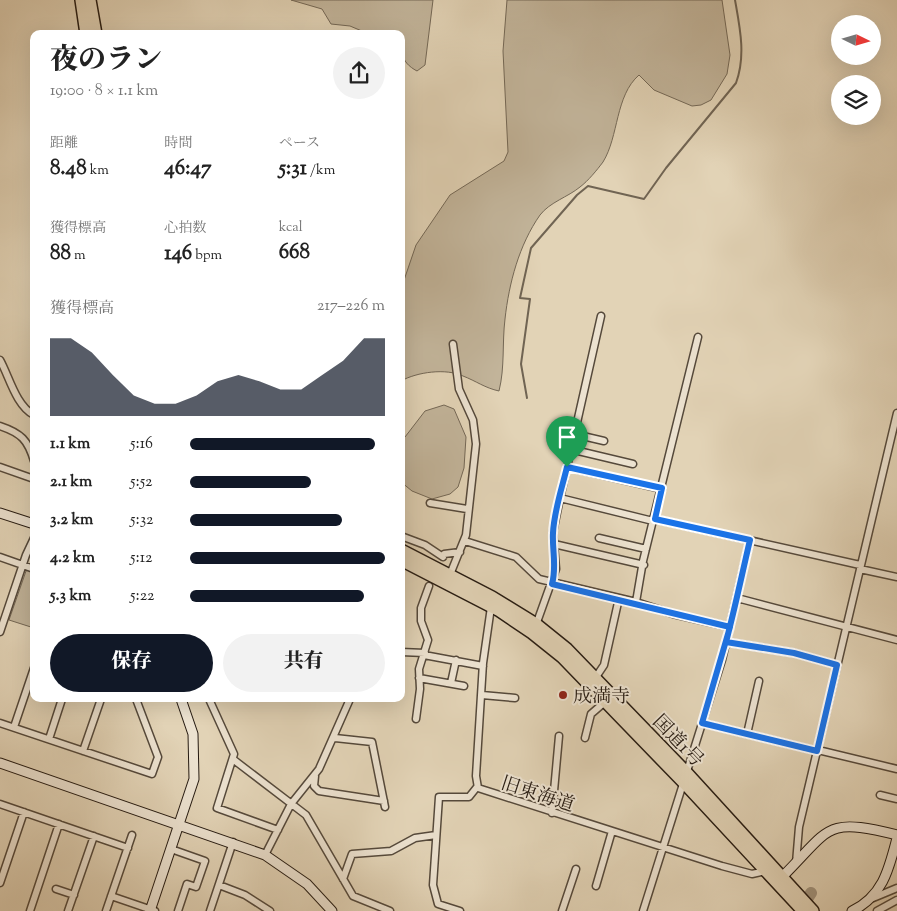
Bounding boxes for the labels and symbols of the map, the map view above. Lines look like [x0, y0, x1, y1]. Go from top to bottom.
north arrow [831, 15, 881, 65]
pin [546, 416, 588, 467]
place label: 成満寺 [573, 684, 630, 711]
marker: 成満寺 [557, 689, 569, 701]
street label: 国道1号 [645, 710, 709, 774]
street label: 旧東海道 [497, 771, 578, 820]

